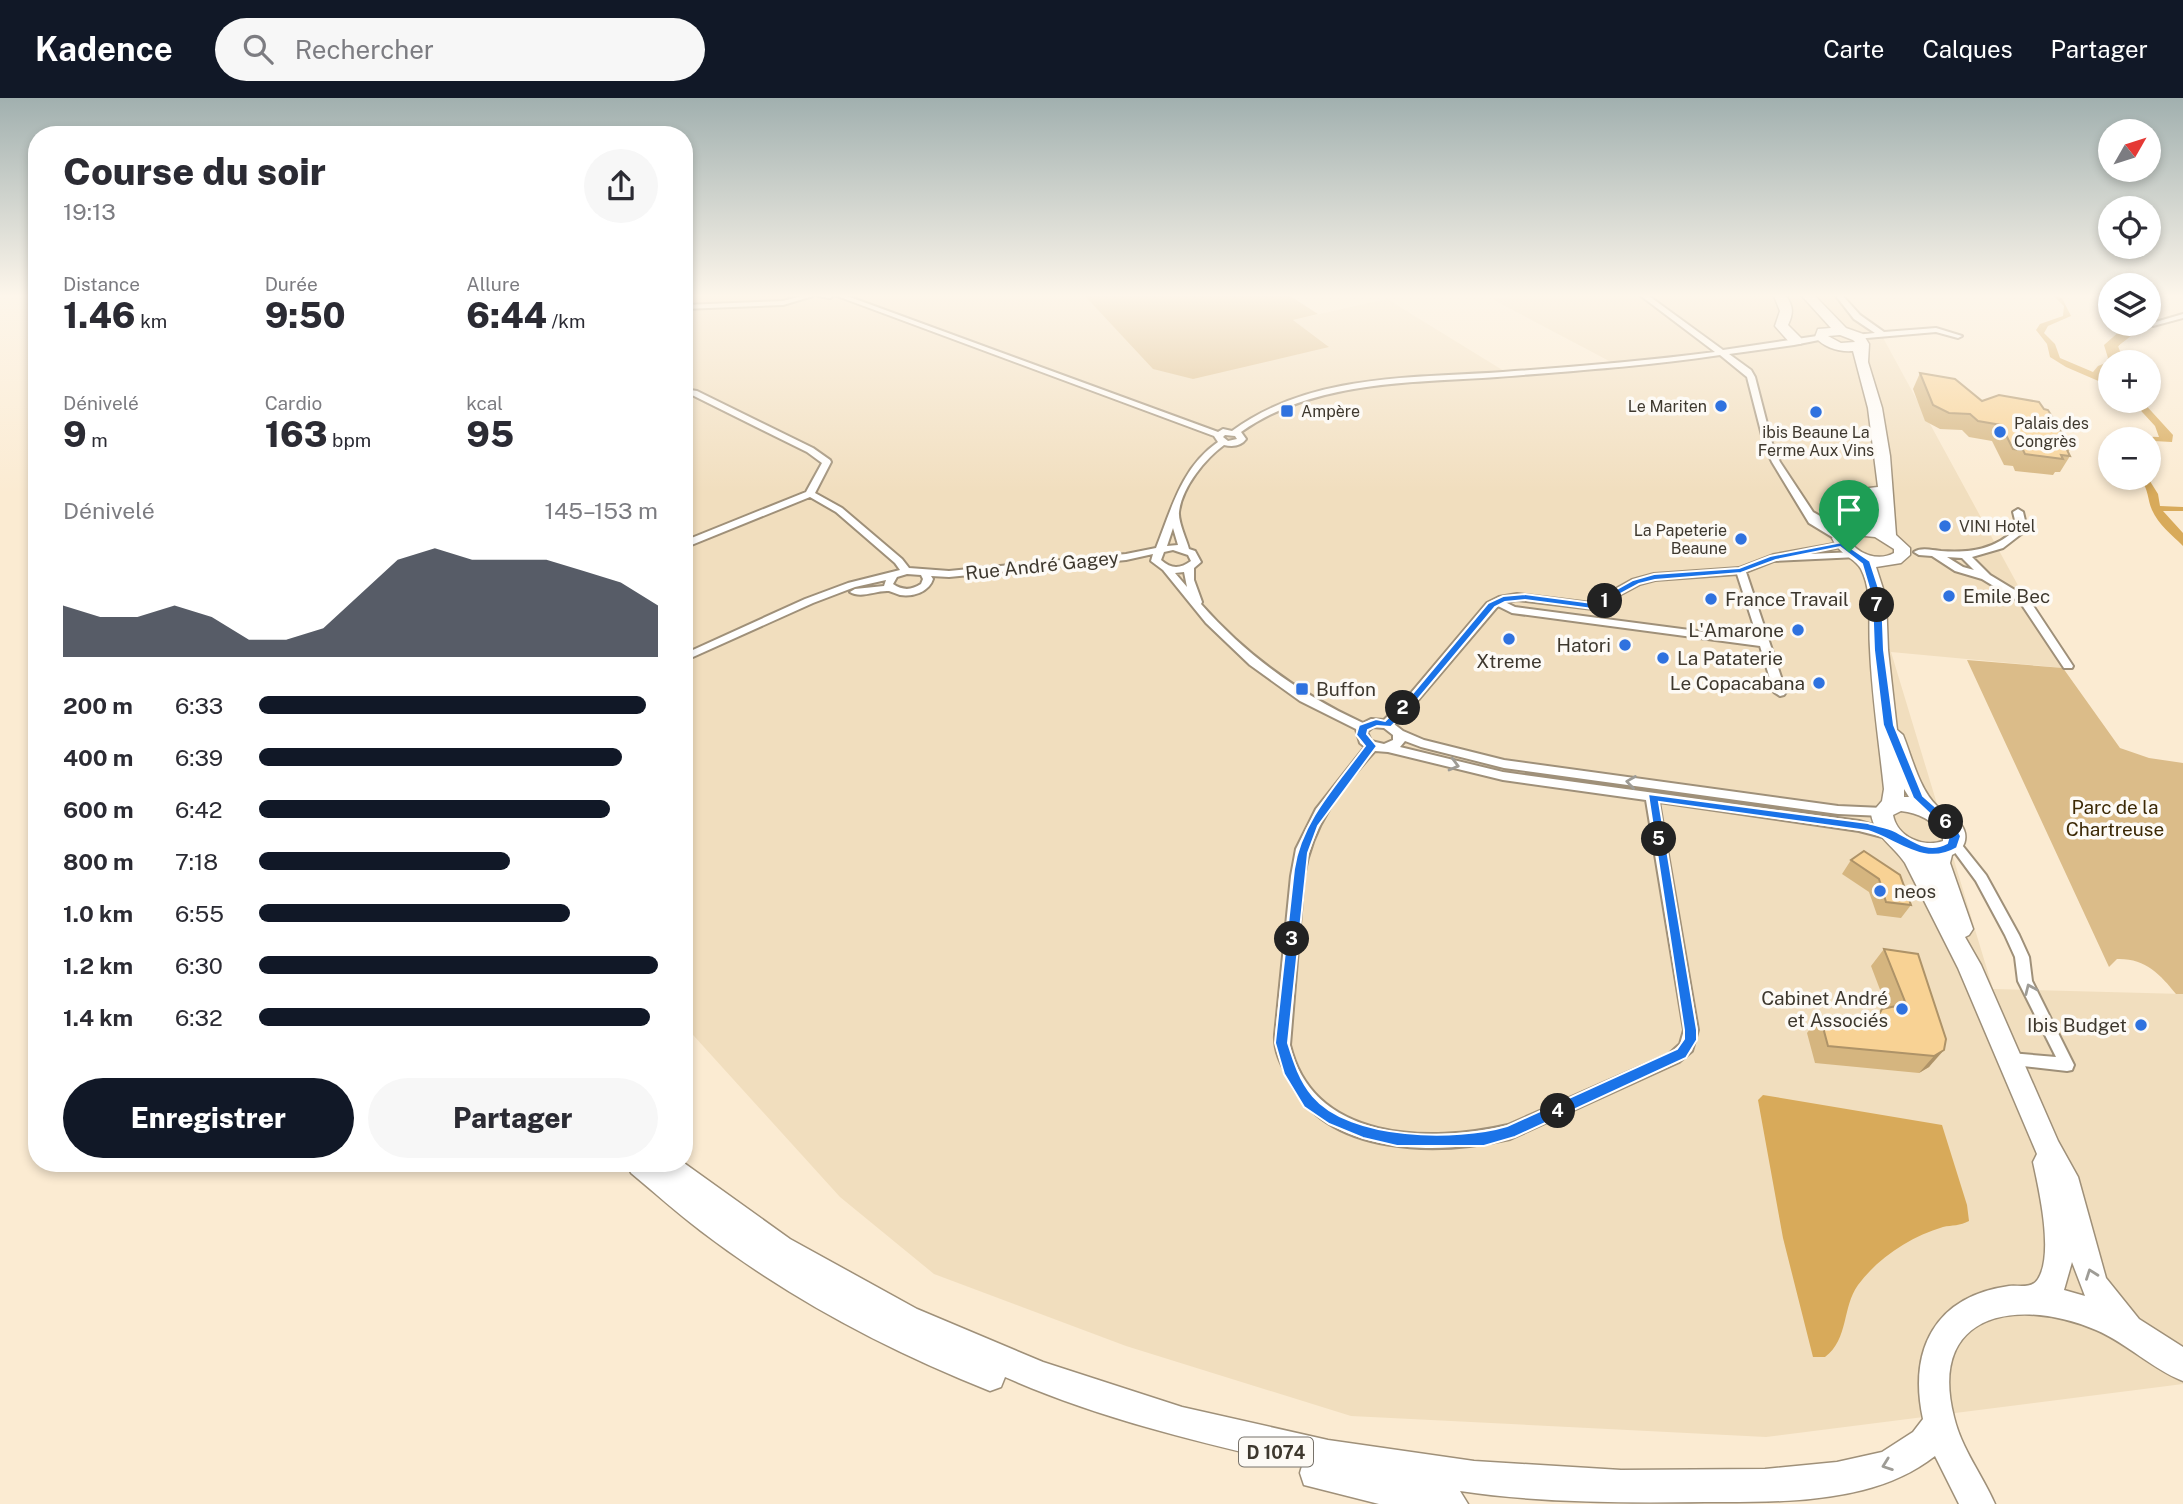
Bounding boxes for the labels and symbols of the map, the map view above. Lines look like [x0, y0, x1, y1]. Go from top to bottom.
north arrow [2098, 119, 2161, 182]
place label: Le Mariten [1628, 397, 1707, 416]
marker: Le Mariten [1713, 398, 1729, 414]
place label: Ampère [1301, 402, 1360, 421]
marker: Ampère [1279, 403, 1295, 419]
marker: ibis Beaune La Ferme Aux Vins [1808, 404, 1824, 420]
place label: Palais des Congrès [2014, 414, 2089, 451]
place label: ibis Beaune La Ferme Aux Vins [1758, 423, 1874, 460]
marker: Palais des Congrès [1992, 424, 2008, 440]
pin [1819, 480, 1879, 552]
place label: VINI Hotel [1959, 517, 2036, 536]
marker: VINI Hotel [1937, 518, 1953, 534]
place label: La Papeterie Beaune [1634, 521, 1727, 558]
marker: La Papeterie Beaune [1733, 531, 1749, 547]
street label: Rue André Gagey [964, 546, 1120, 584]
pin: 1 [1588, 584, 1622, 618]
place label: Emile Bec [1963, 585, 2050, 607]
place label: France Travail [1725, 588, 1849, 610]
pin: 7 [1860, 588, 1895, 622]
marker: Emile Bec [1941, 588, 1957, 604]
marker: France Travail [1703, 591, 1719, 607]
place label: L'Amarone [1688, 619, 1784, 641]
marker: L'Amarone [1790, 622, 1806, 638]
marker: Xtreme [1501, 631, 1517, 647]
place label: Hatori [1556, 634, 1611, 656]
marker: Hatori [1617, 637, 1633, 653]
place label: La Pataterie [1677, 647, 1783, 669]
place label: Xtreme [1476, 650, 1542, 672]
marker: La Pataterie [1655, 650, 1671, 666]
place label: Le Copacabana [1670, 672, 1805, 694]
marker: Le Copacabana [1811, 675, 1827, 691]
place label: Buffon [1316, 678, 1376, 700]
marker: Buffon [1294, 681, 1310, 697]
pin: 2 [1386, 690, 1420, 726]
one-way arrow [1448, 757, 1460, 771]
one-way arrow [1625, 774, 1637, 789]
park label: Parc de la Chartreuse [2066, 796, 2164, 840]
pin: 6 [1928, 804, 1964, 840]
pin: 5 [1642, 822, 1676, 856]
place label: neos [1894, 880, 1936, 902]
marker: neos [1872, 883, 1888, 899]
pin: 3 [1274, 922, 1310, 956]
one-way arrow [2024, 984, 2038, 996]
place label: Cabinet André et Associés [1761, 987, 1888, 1031]
marker: Cabinet André et Associés [1894, 1001, 1910, 1017]
place label: Ibis Budget [2027, 1014, 2127, 1036]
marker: Ibis Budget [2133, 1017, 2149, 1033]
pin: 4 [1540, 1094, 1576, 1128]
one-way arrow [2086, 1268, 2100, 1280]
road number: D 1074 [1239, 1437, 1313, 1466]
one-way arrow [1882, 1457, 1894, 1471]

